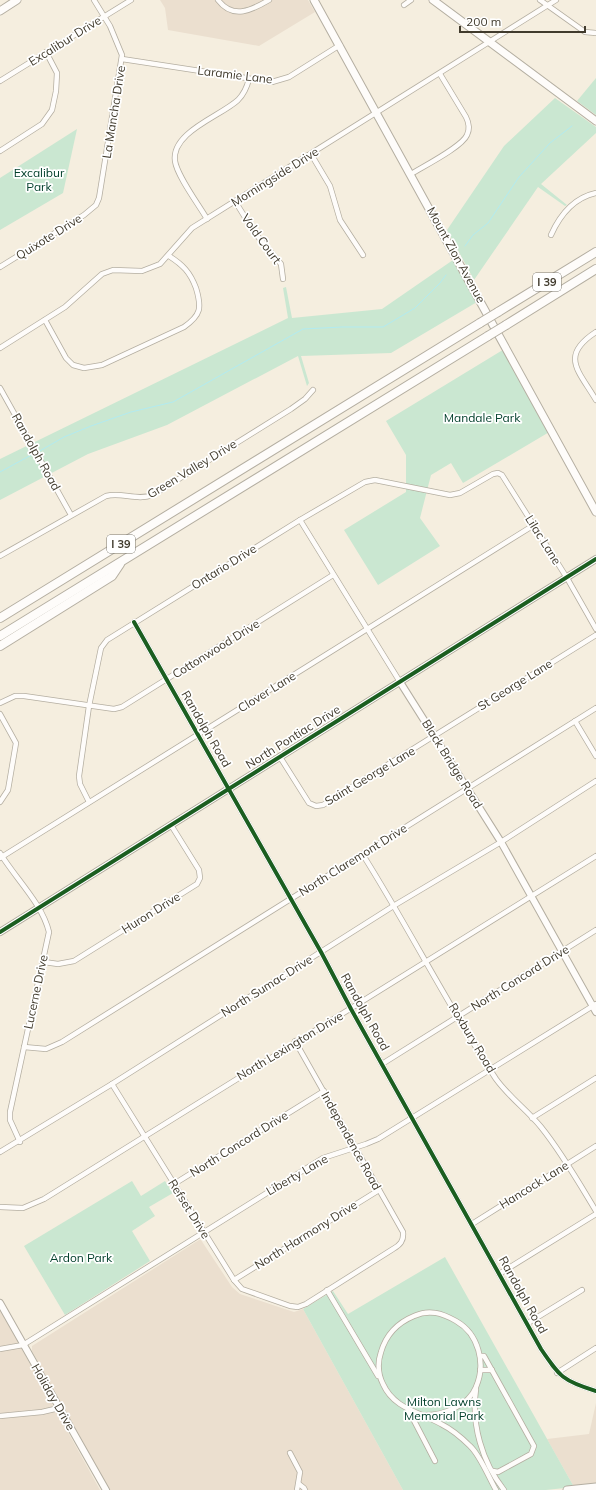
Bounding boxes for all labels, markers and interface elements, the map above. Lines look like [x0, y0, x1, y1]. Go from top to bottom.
scale bar [460, 8, 585, 34]
street label: Excalibur Drive [26, 12, 104, 69]
text: 200 m [466, 14, 501, 29]
street label: Laramie Lane [197, 62, 273, 87]
street label: La Mancha Drive [99, 64, 128, 159]
street label: Morningside Drive [228, 144, 321, 210]
park label: Excalibur Park [14, 165, 65, 194]
street label: Mount Zion Avenue [424, 204, 489, 305]
street label: Quixote Drive [13, 210, 84, 263]
street label: Vold Court [238, 211, 285, 267]
road number: I 39 [533, 273, 561, 291]
street label: Randolph Road [9, 410, 64, 493]
park label: Mandale Park [444, 410, 521, 425]
street label: Green Valley Drive [144, 436, 239, 501]
street label: Lilac Lane [522, 512, 565, 567]
road number: I 39 [107, 535, 135, 553]
street label: Ontario Drive [188, 541, 259, 593]
street label: Cottonwood Drive [169, 616, 262, 681]
street label: St George Lane [475, 656, 555, 714]
street label: Clover Lane [235, 668, 298, 715]
street label: Randolph Road [178, 688, 234, 770]
street label: North Pontiac Drive [243, 701, 343, 772]
street label: Black Bridge Road [419, 716, 486, 811]
street label: Saint George Lane [322, 743, 418, 808]
street label: North Claremont Drive [296, 820, 410, 899]
street label: Huron Drive [119, 889, 183, 937]
street label: North Concord Drive [468, 941, 572, 1014]
street label: North Sumac Drive [218, 951, 315, 1020]
street label: Lucerne Drive [20, 953, 51, 1030]
street label: Randolph Road [338, 970, 393, 1053]
street label: Roxbury Road [446, 1000, 499, 1075]
street label: North Lexington Drive [234, 1008, 346, 1083]
street label: Independence Road [318, 1089, 385, 1193]
street label: North Concord Drive [187, 1107, 291, 1180]
street label: Liberty Lane [263, 1151, 330, 1198]
street label: Hancock Lane [496, 1157, 571, 1212]
street label: Refset Drive [165, 1176, 214, 1241]
street label: North Harmony Drive [252, 1197, 360, 1272]
park label: Ardon Park [50, 1250, 113, 1265]
street label: Randolph Road [496, 1253, 551, 1336]
street label: Holiday Drive [28, 1361, 79, 1433]
park label: Milton Lawns Memorial Park [404, 1394, 485, 1423]

